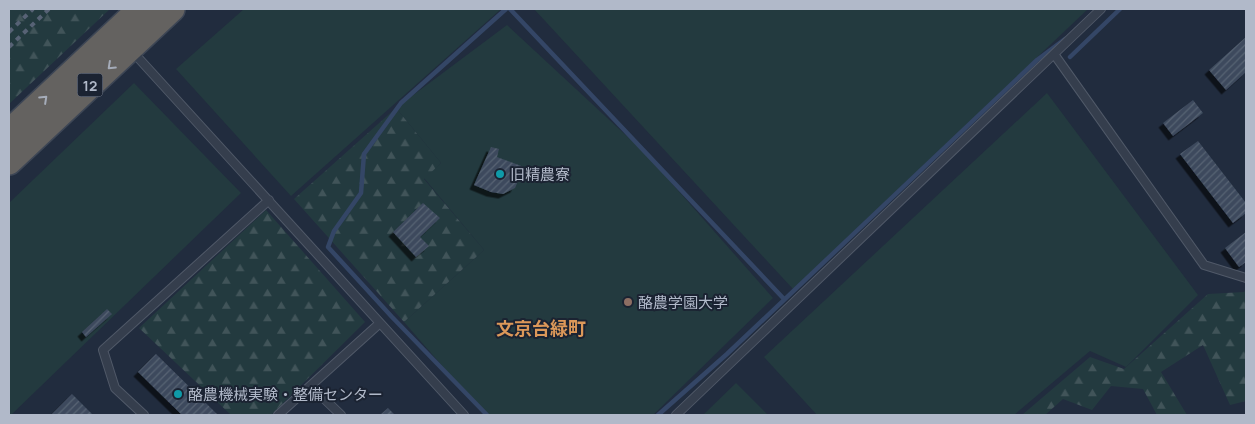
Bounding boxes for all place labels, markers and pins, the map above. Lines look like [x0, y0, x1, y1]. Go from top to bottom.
place label: 旧精農寮 [510, 164, 570, 185]
marker: 旧精農寮 [494, 168, 506, 180]
place label: 酪農学園大学 [638, 292, 728, 313]
marker: 酪農学園大学 [622, 296, 634, 308]
place label: 酪農機械実験・整備センター [188, 384, 383, 405]
marker: 酪農機械実験・整備センター [172, 388, 184, 400]

